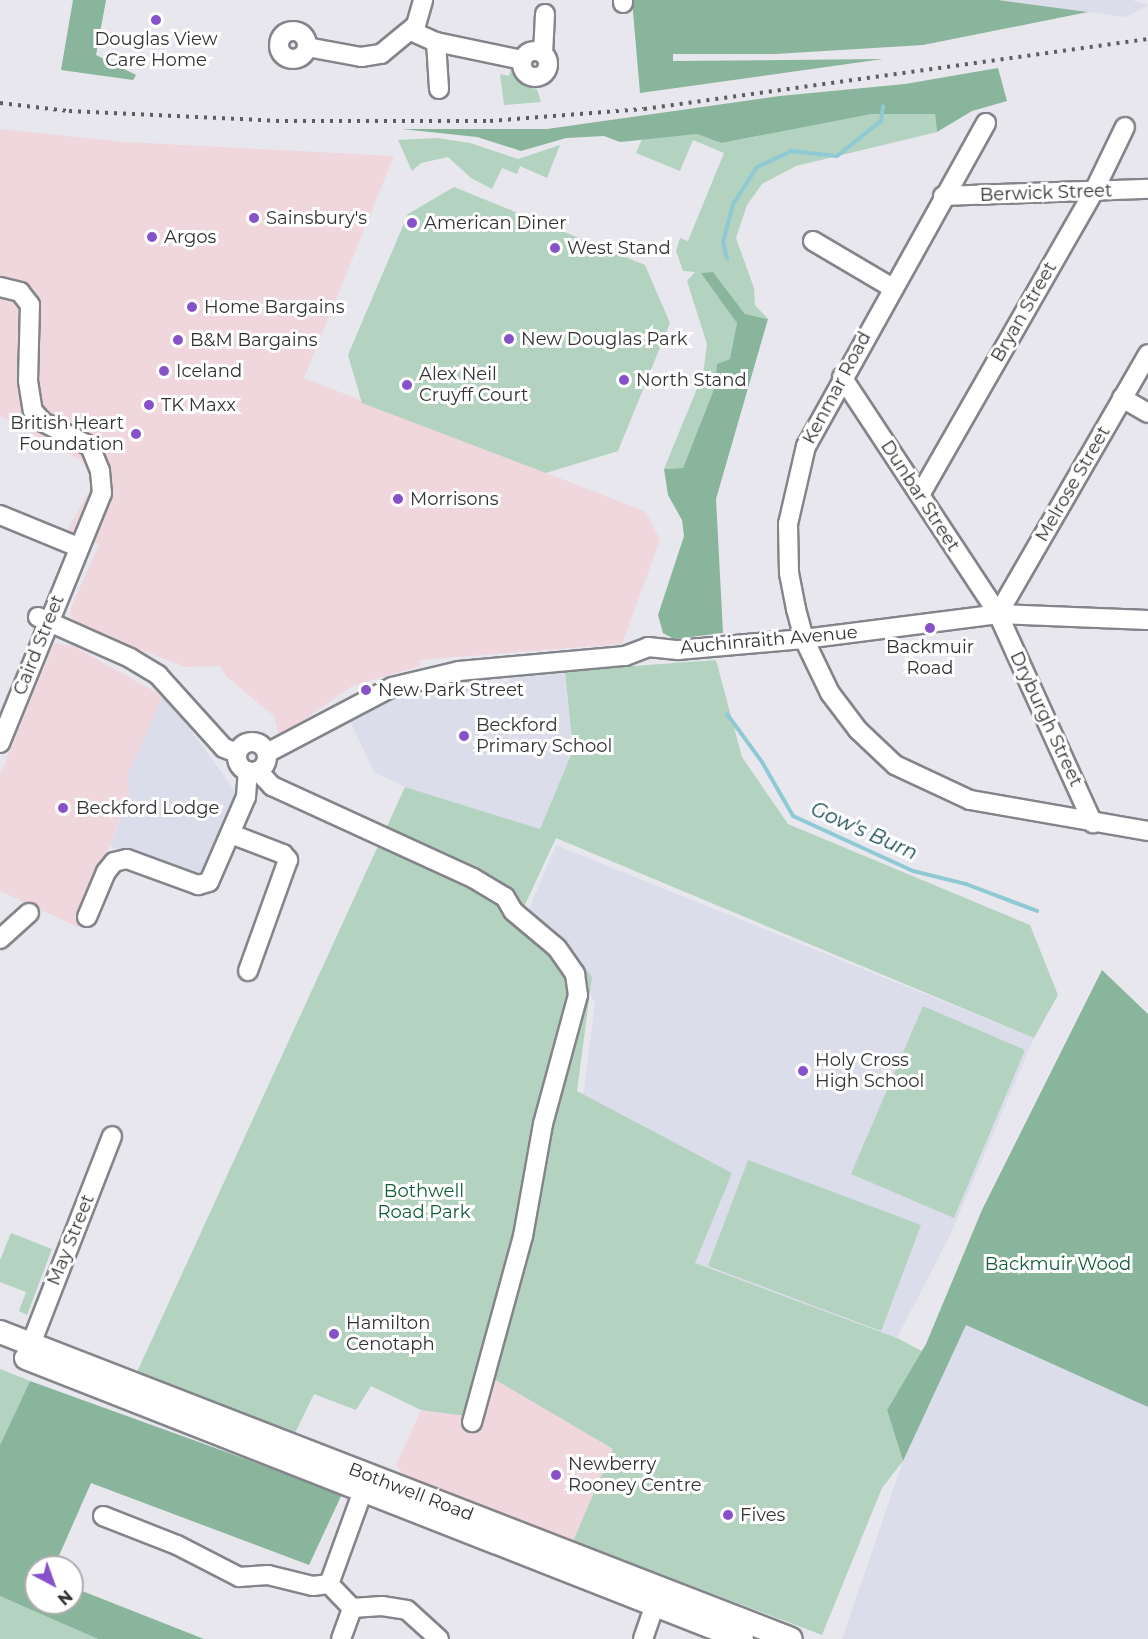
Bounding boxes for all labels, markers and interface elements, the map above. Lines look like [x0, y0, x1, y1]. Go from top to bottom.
marker: Douglas View Care Home [149, 13, 163, 27]
place label: Douglas View Care Home [94, 29, 218, 72]
street label: Berwick Street [979, 180, 1113, 206]
place label: Sainsbury's [266, 207, 367, 229]
marker: Sainsbury's [247, 211, 261, 225]
place label: American Diner [424, 212, 566, 234]
marker: American Diner [405, 216, 419, 230]
place label: Argos [164, 226, 216, 248]
marker: Argos [145, 230, 159, 244]
place label: West Stand [567, 237, 671, 259]
marker: West Stand [548, 241, 562, 255]
street label: Bryan Street [987, 258, 1061, 366]
place label: Home Bargains [204, 296, 345, 318]
marker: Home Bargains [185, 300, 199, 314]
place label: New Douglas Park [521, 328, 688, 350]
street label: Kenmar Road [798, 328, 876, 448]
place label: B&M Bargains [190, 329, 317, 351]
marker: New Douglas Park [502, 332, 516, 346]
marker: B&M Bargains [171, 333, 185, 347]
place label: Iceland [176, 360, 242, 382]
marker: Iceland [157, 364, 171, 378]
place label: Alex Neil Cruyff Court [419, 364, 528, 406]
place label: North Stand [636, 369, 747, 391]
marker: North Stand [617, 373, 631, 387]
marker: Alex Neil Cruyff Court [400, 378, 414, 392]
place label: TK Maxx [161, 394, 236, 416]
marker: TK Maxx [142, 398, 156, 412]
place label: British Heart Foundation [10, 413, 124, 456]
street label: Melrose Street [1031, 422, 1115, 546]
marker: British Heart Foundation [129, 427, 143, 441]
street label: Dunbar Street [876, 436, 964, 556]
place label: Morrisons [410, 488, 498, 510]
marker: Morrisons [391, 492, 405, 506]
street label: Caird Street [9, 592, 69, 698]
street label: Auchinraith Avenue [679, 621, 859, 659]
marker: Backmuir Road [923, 621, 937, 635]
place label: Backmuir Road [886, 637, 974, 680]
street label: Dryburgh Street [1005, 648, 1087, 790]
place label: New Park Street [378, 679, 524, 701]
marker: New Park Street [359, 683, 373, 697]
place label: Beckford Primary School [476, 715, 612, 758]
marker: Beckford Primary School [457, 729, 471, 743]
place label: Beckford Lodge [76, 797, 219, 819]
water label: Gow's Burn [807, 797, 921, 865]
marker: Beckford Lodge [54, 799, 72, 817]
place label: Holy Cross High School [815, 1050, 924, 1092]
marker: Holy Cross High School [796, 1064, 810, 1078]
park label: Bothwell Road Park [378, 1181, 470, 1224]
street label: May Street [43, 1191, 99, 1289]
park label: Backmuir Wood [985, 1253, 1131, 1275]
place label: Hamilton Cenotaph [346, 1313, 435, 1356]
marker: Hamilton Cenotaph [327, 1327, 341, 1341]
place label: Newberry Rooney Centre [568, 1454, 702, 1496]
street label: Bothwell Road [345, 1458, 477, 1526]
marker: Newberry Rooney Centre [549, 1468, 563, 1482]
place label: Fives [740, 1504, 785, 1526]
marker: Fives [721, 1508, 735, 1522]
north arrow [24, 1555, 84, 1615]
text: N [54, 1586, 76, 1609]

